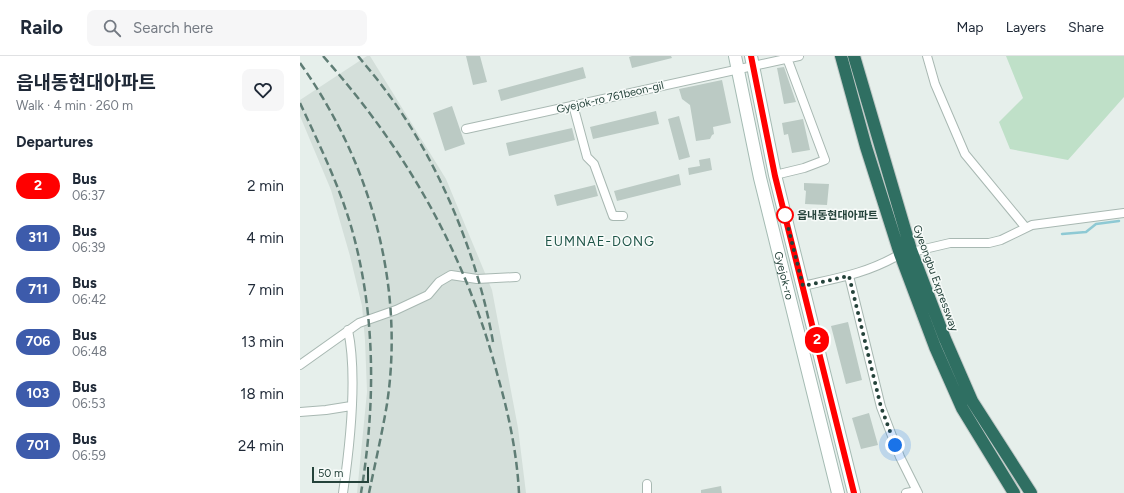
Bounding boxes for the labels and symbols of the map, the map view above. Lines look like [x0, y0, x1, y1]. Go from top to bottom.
street label: Gyejok-ro 761beon-gil [555, 79, 665, 116]
marker: 읍내동현대아파트 [776, 206, 794, 224]
place label: 읍내동현대아파트 [797, 209, 878, 222]
street label: Gyeongbu Expressway [910, 223, 961, 333]
district label: EUMNAE-DONG [545, 234, 655, 249]
street label: Gyejok-ro [771, 250, 796, 301]
line badge: 2 [804, 327, 830, 353]
your location [885, 435, 905, 455]
scale bar [312, 465, 369, 484]

